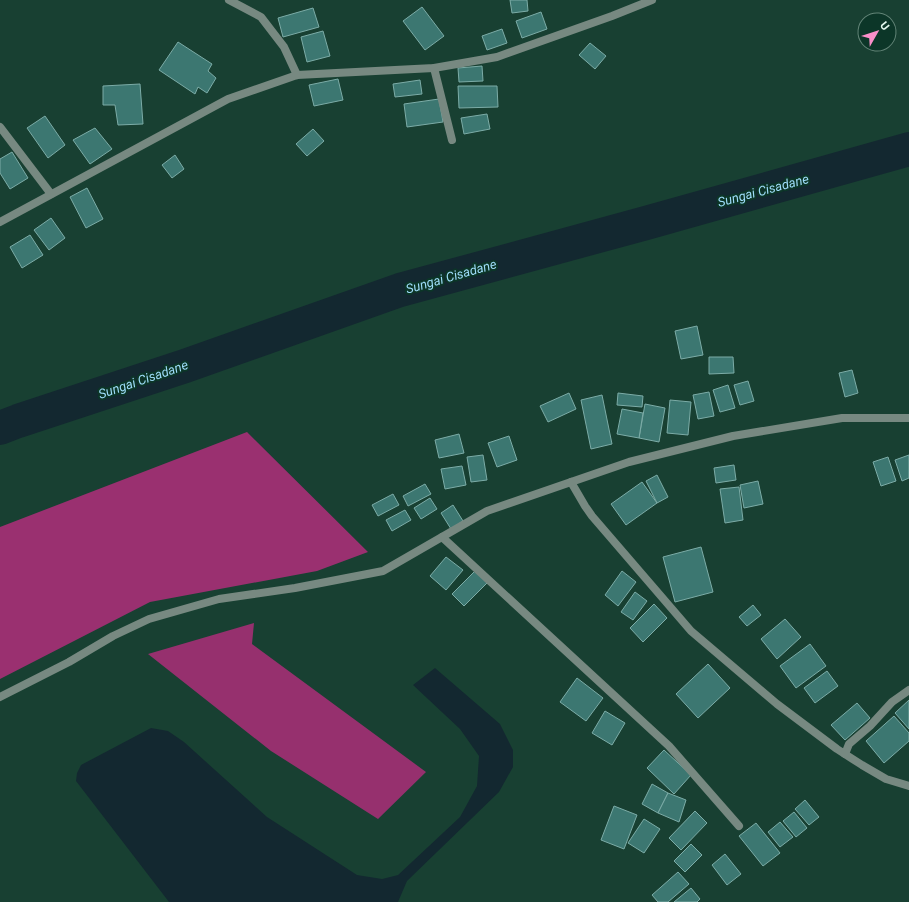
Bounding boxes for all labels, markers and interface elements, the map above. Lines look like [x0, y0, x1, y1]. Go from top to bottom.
north arrow [857, 12, 897, 52]
text: U [877, 19, 892, 33]
water label: Sungai Cisadane [716, 171, 811, 210]
water label: Sungai Cisadane [404, 256, 499, 297]
water label: Sungai Cisadane [96, 357, 190, 402]

